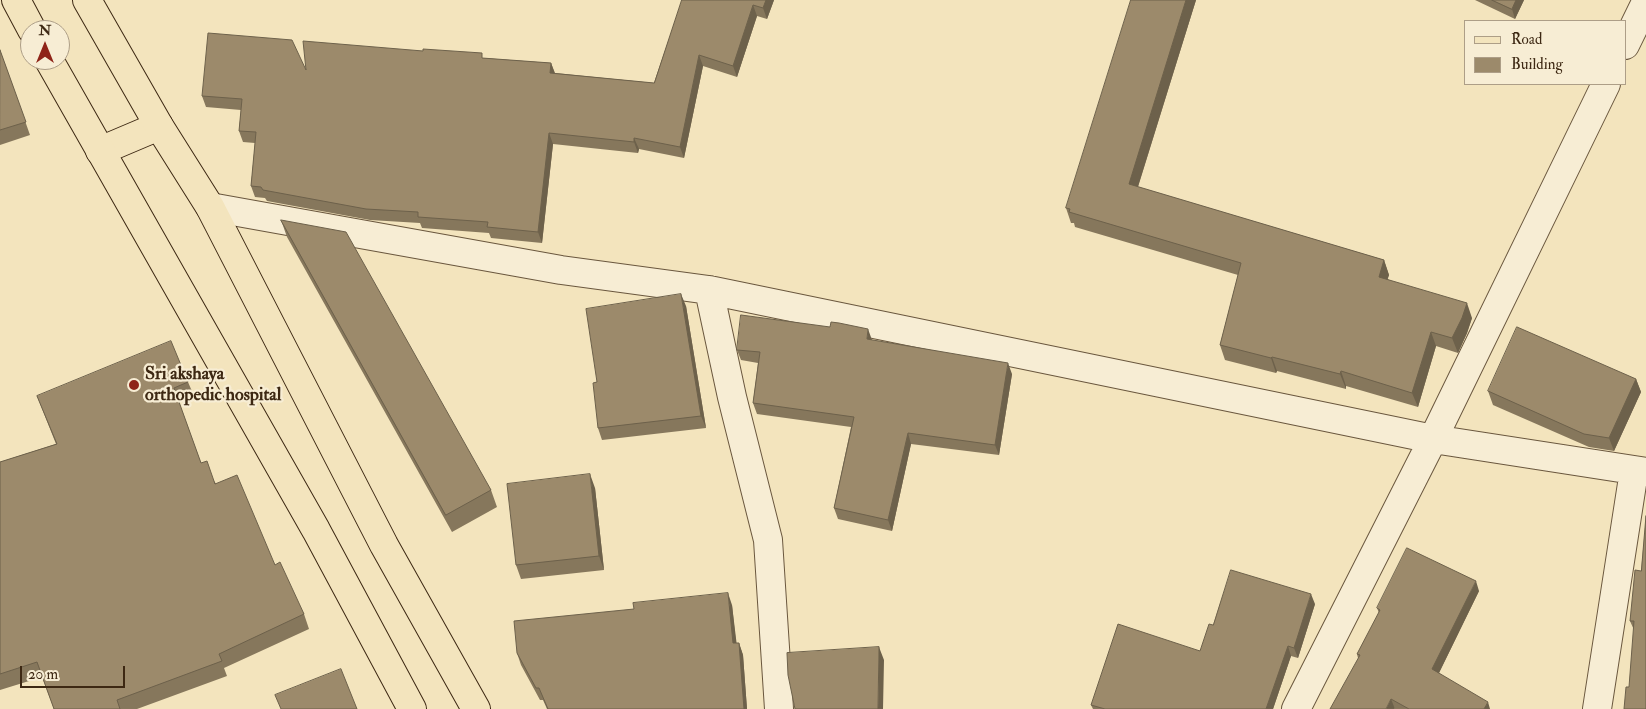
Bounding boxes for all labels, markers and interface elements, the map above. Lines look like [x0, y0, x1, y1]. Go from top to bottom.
north arrow [20, 20, 70, 70]
legend [1464, 20, 1626, 85]
text: N [39, 22, 51, 39]
text: Road [1511, 30, 1542, 49]
text: Building [1511, 55, 1563, 74]
place label: Sri akshaya orthopedic hospital [145, 364, 281, 406]
marker: Sri akshaya orthopedic hospital [127, 378, 141, 392]
scale bar [22, 656, 128, 688]
text: 20 m [28, 665, 58, 684]

